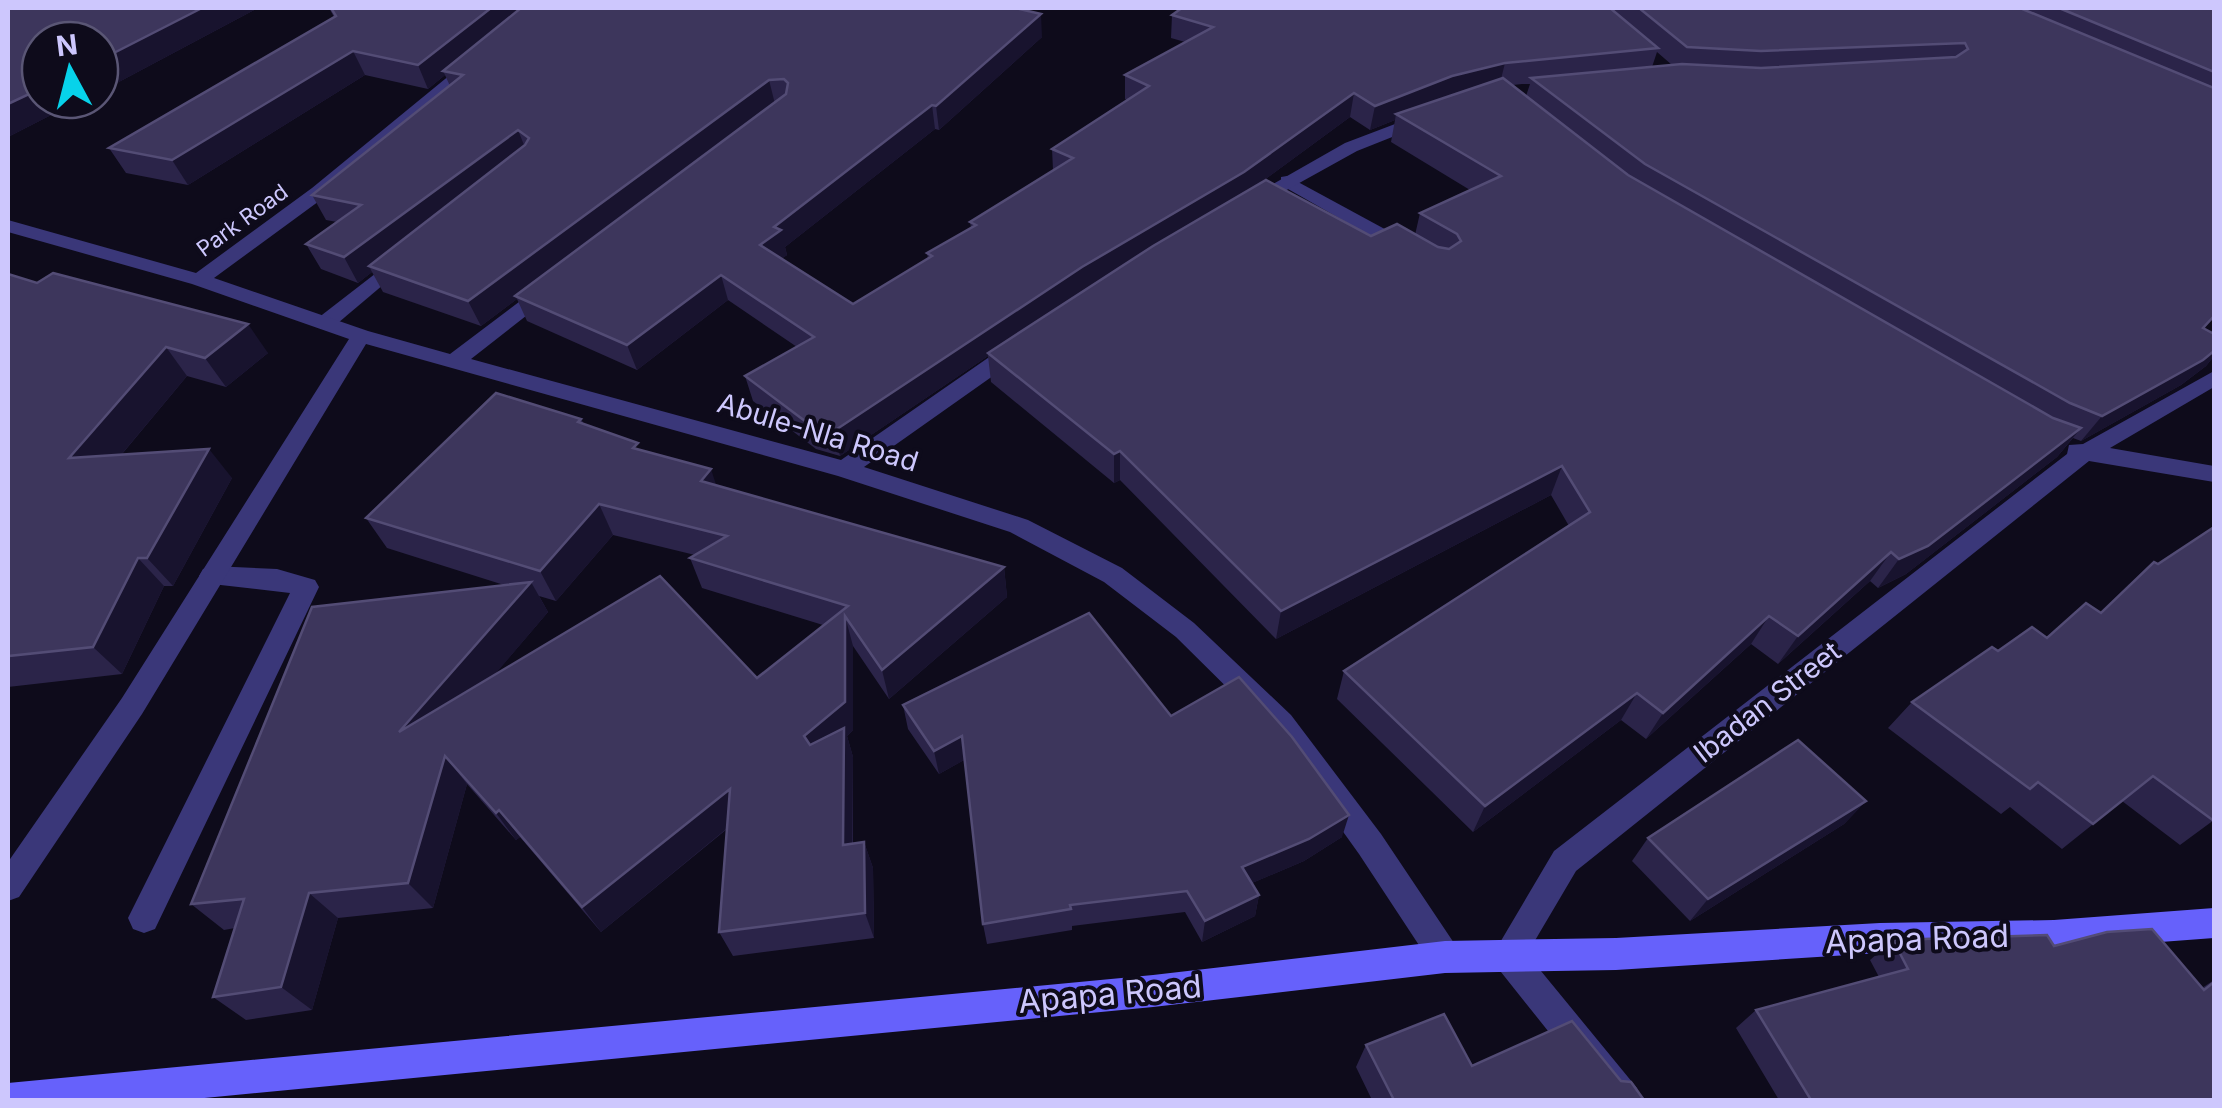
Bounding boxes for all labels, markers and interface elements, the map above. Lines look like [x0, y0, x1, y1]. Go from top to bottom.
north arrow [20, 20, 120, 120]
text: N [54, 27, 80, 63]
street label: Park Road [191, 178, 293, 262]
street label: Abule-Nla Road [714, 385, 922, 479]
street label: Ibadan Street [1687, 634, 1847, 770]
street label: Apapa Road [1824, 916, 2010, 961]
street label: Apapa Road [1017, 966, 1203, 1021]

